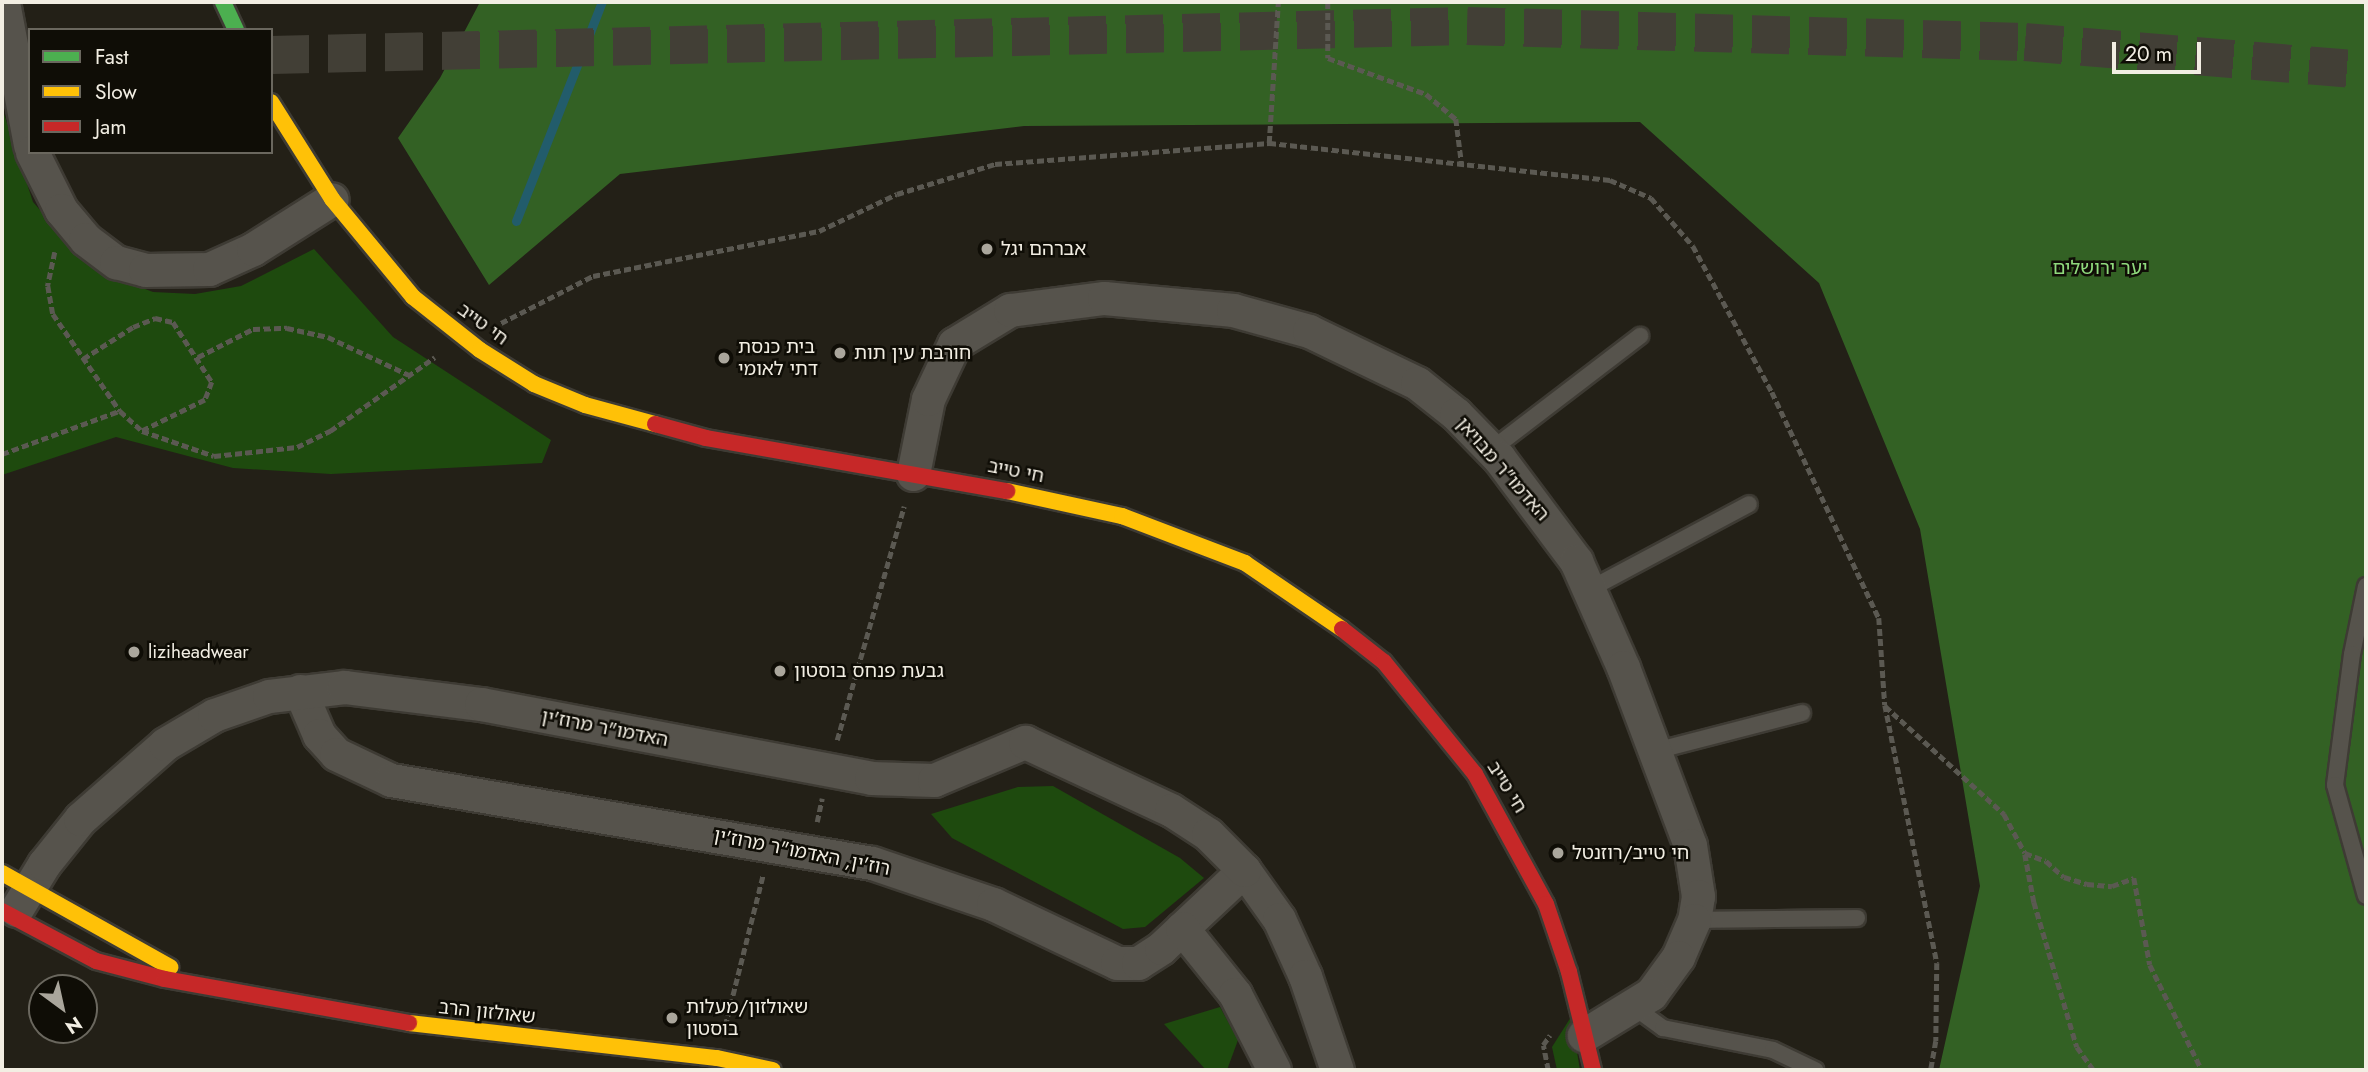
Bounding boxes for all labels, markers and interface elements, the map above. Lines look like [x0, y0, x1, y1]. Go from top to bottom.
legend [28, 28, 273, 154]
scale bar [2116, 28, 2205, 72]
text: 20 m [2125, 39, 2172, 69]
text: Fast [95, 42, 128, 72]
text: Slow [95, 77, 137, 107]
text: Jam [95, 112, 127, 142]
place label: אברהם יגל [1001, 238, 1086, 260]
marker: אברהם יגל [979, 241, 995, 257]
park label: יער ירושלים [2052, 257, 2148, 279]
street label: חי טייב [453, 298, 513, 350]
place label: בית כנסת דתי לאומי [738, 336, 818, 380]
place label: חורבת עין תות [854, 342, 971, 364]
marker: חורבת עין תות [832, 345, 848, 361]
marker: בית כנסת דתי לאומי [716, 350, 732, 366]
street label: האדמו"ר מבויאן [1452, 413, 1554, 525]
street label: חי טייב [986, 454, 1046, 488]
place label: liziheadwear [148, 641, 249, 663]
marker: liziheadwear [126, 644, 142, 660]
place label: גבעת פנחס בוסטון [794, 660, 944, 682]
marker: גבעת פנחס בוסטון [772, 663, 788, 679]
street label: האדמו"ר מרוז'ין [540, 705, 670, 751]
street label: חי טייב [1482, 757, 1532, 817]
street label: רוז'ין, האדמו"ר מרוז'ין [712, 824, 892, 880]
place label: חי טייב/רוזנטל [1572, 842, 1689, 864]
marker: חי טייב/רוזנטל [1550, 845, 1566, 861]
north arrow [28, 974, 98, 1044]
street label: שאולזון הרב [437, 996, 537, 1028]
place label: שאולזון/מעלות בוסטון [686, 996, 808, 1040]
text: N [60, 1010, 87, 1041]
marker: שאולזון/מעלות בוסטון [664, 1010, 680, 1026]

